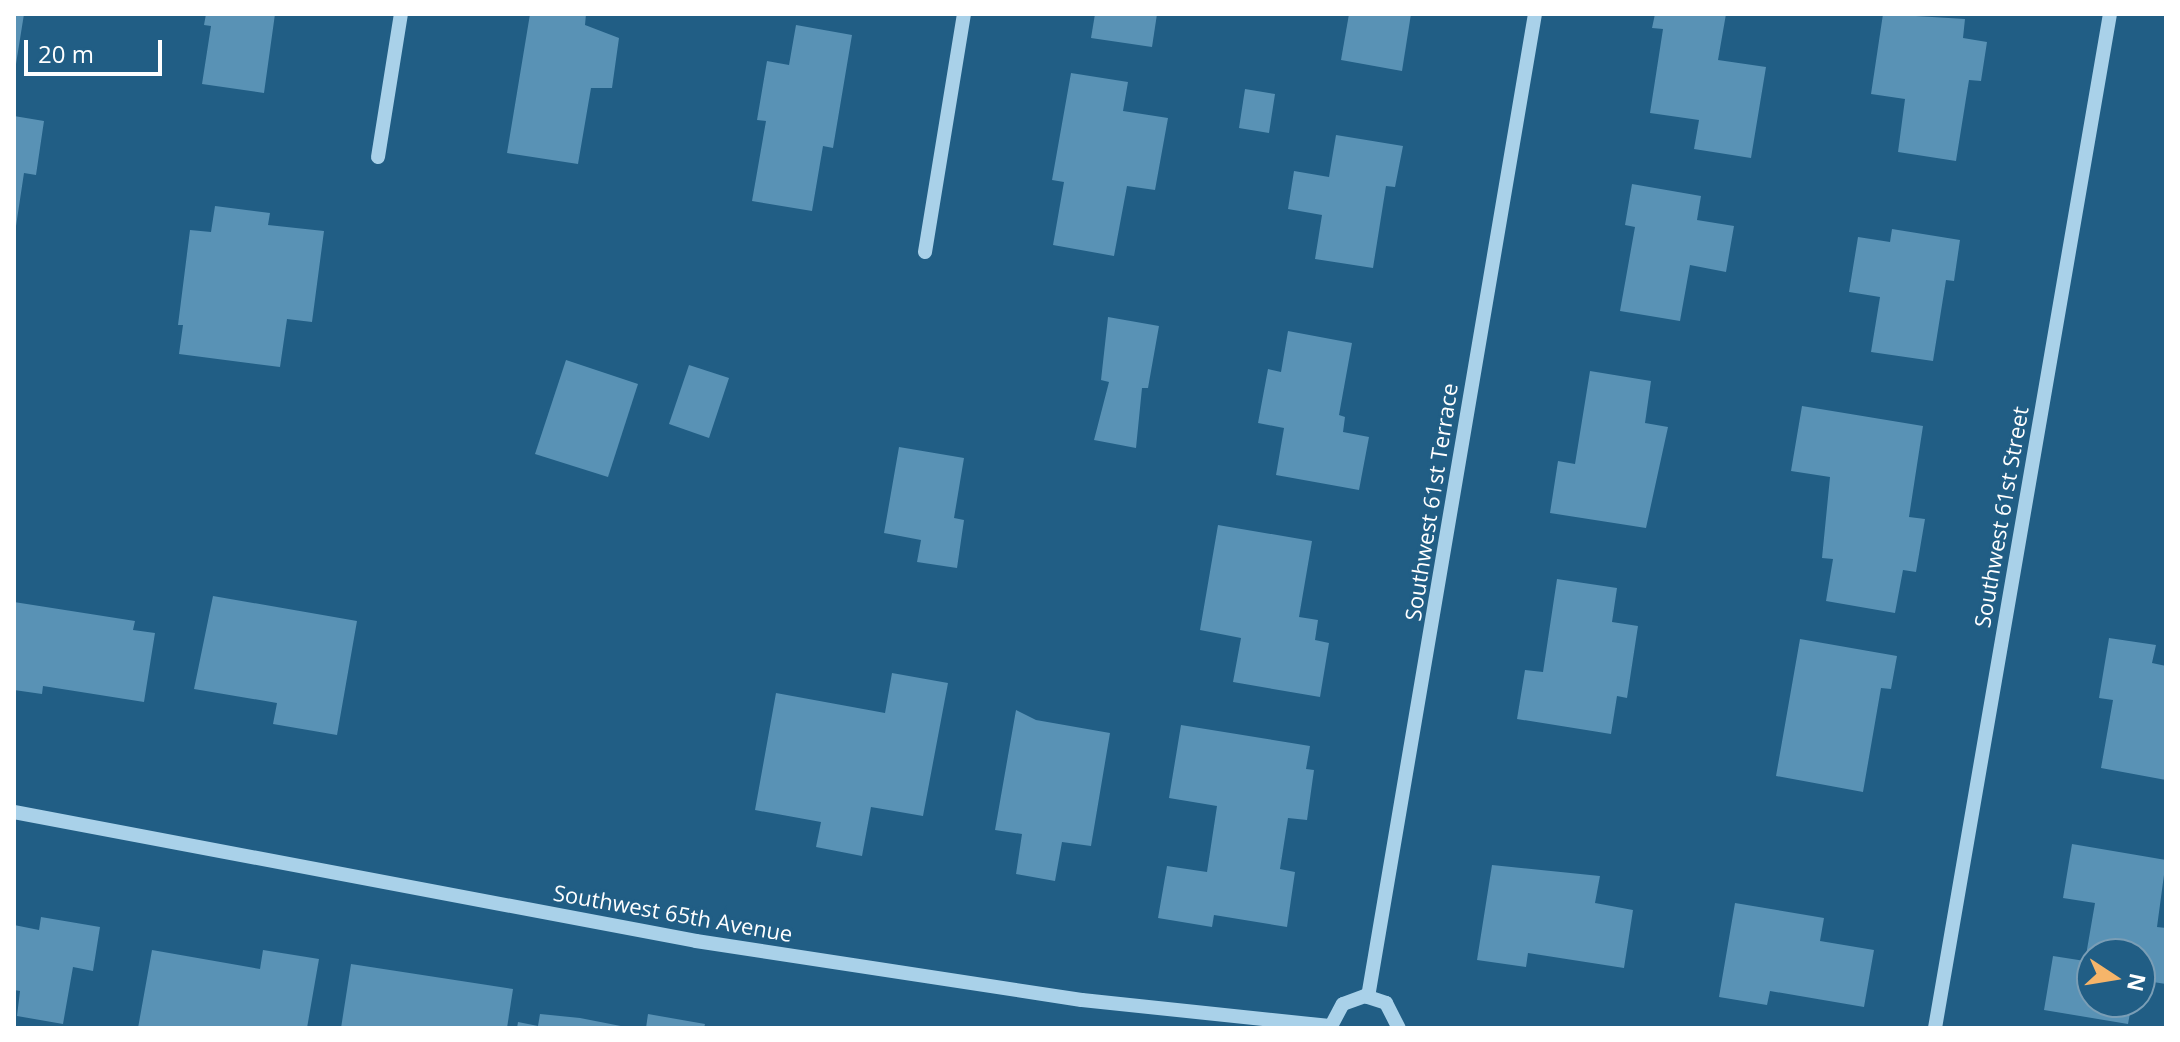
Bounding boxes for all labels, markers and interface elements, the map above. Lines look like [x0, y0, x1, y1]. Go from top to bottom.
scale bar [28, 24, 166, 74]
text: 20 m [38, 37, 94, 70]
street label: Southwest 61st Terrace [1399, 381, 1463, 623]
street label: Southwest 61st Street [1969, 404, 2033, 630]
street label: Southwest 65th Avenue [551, 879, 795, 947]
north arrow [2076, 938, 2156, 1018]
text: N [2121, 971, 2154, 994]

